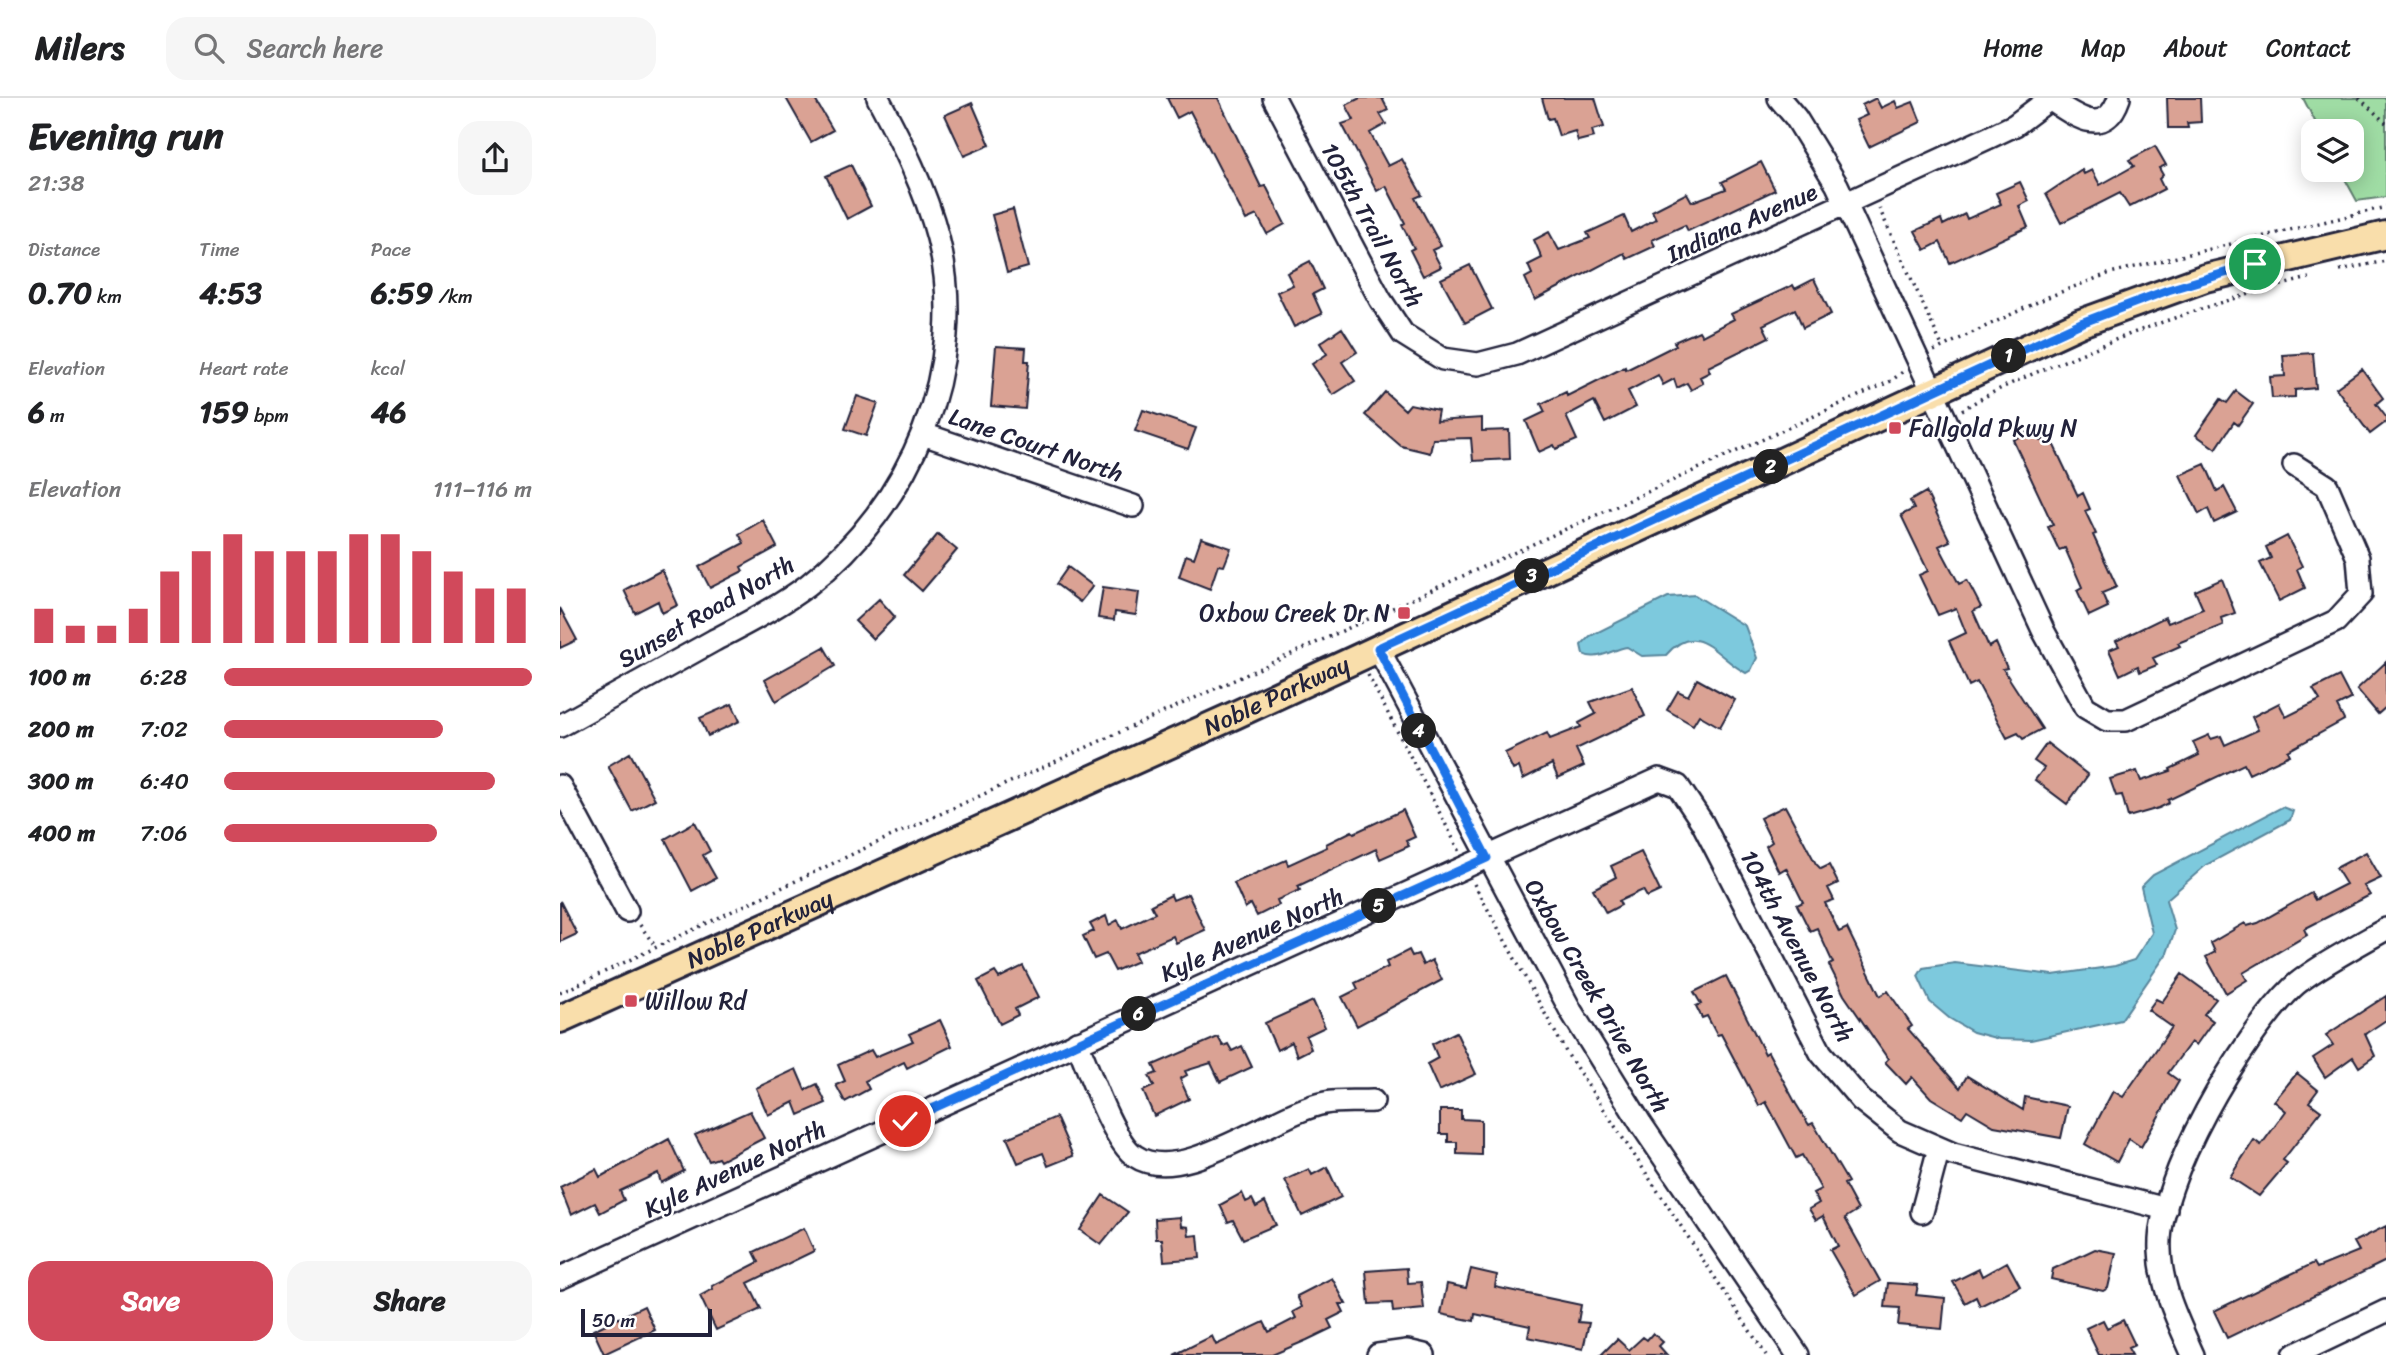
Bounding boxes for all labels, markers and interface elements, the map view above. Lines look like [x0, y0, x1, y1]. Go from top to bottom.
search box [166, 17, 656, 80]
text: Milers [35, 19, 124, 77]
text: Search here [246, 25, 383, 71]
text: Home [1983, 27, 2043, 69]
text: Map [2081, 27, 2125, 69]
text: About [2163, 27, 2228, 69]
text: Contact [2266, 27, 2351, 69]
icon: search [190, 29, 228, 67]
text: Evening run [28, 103, 224, 170]
map controls [2301, 119, 2364, 182]
button: layers [2301, 119, 2364, 182]
button: share [458, 121, 532, 195]
street label: 105th Trail North [1309, 134, 1435, 316]
text: 21:38 [28, 163, 85, 204]
street label: Indiana Avenue [1659, 171, 1825, 275]
text: Distance [28, 233, 100, 266]
text: Time [199, 233, 240, 266]
text: Pace [371, 233, 411, 266]
pin [2225, 234, 2285, 294]
icon: arrive [2236, 245, 2274, 283]
text: 0.70 [28, 266, 92, 320]
text: 4:53 [199, 266, 262, 320]
text: 6:59 [371, 266, 434, 320]
text: km [92, 280, 122, 313]
text: /km [434, 280, 473, 313]
pin: 1 [1992, 338, 2026, 374]
text: 1 [2004, 339, 2013, 372]
text: Elevation [28, 352, 105, 385]
text: Heart rate [199, 352, 289, 385]
text: kcal [371, 352, 405, 385]
text: 6 [28, 385, 45, 439]
text: 159 [199, 385, 249, 439]
text: 46 [371, 385, 406, 439]
street label: Lane Court North [943, 396, 1129, 494]
text: m [45, 399, 65, 432]
text: bpm [249, 399, 289, 432]
place label: Fallgold Pkwy N [1909, 407, 2077, 449]
marker: Fallgold Pkwy N [1887, 420, 1903, 436]
pin: 2 [1754, 450, 1788, 484]
text: 2 [1765, 450, 1776, 483]
text: Elevation [28, 469, 121, 510]
text: 111–116 m [433, 469, 532, 510]
street label: Sunset Road North [609, 544, 803, 680]
pin: 3 [1514, 559, 1550, 594]
text: 3 [1526, 559, 1537, 592]
place label: Oxbow Creek Dr N [1199, 592, 1390, 634]
marker: Oxbow Creek Dr N [1396, 605, 1412, 621]
street label: Noble Parkway [1196, 643, 1357, 748]
text: 100 m [28, 657, 91, 698]
text: 6:28 [140, 657, 187, 698]
text: 200 m [28, 709, 94, 750]
text: 7:02 [140, 709, 188, 750]
pin: 4 [1402, 714, 1436, 748]
text: 4 [1413, 714, 1424, 747]
text: 300 m [28, 761, 93, 802]
text: 6:40 [140, 761, 189, 802]
text: 400 m [28, 813, 95, 854]
text: 7:06 [140, 813, 188, 854]
street label: 104th Avenue North [1728, 842, 1866, 1050]
street label: Oxbow Creek Drive North [1513, 871, 1681, 1121]
street label: Kyle Avenue North [1153, 876, 1351, 994]
street label: Noble Parkway [679, 877, 841, 980]
pin: 5 [1362, 888, 1396, 924]
text: 5 [1373, 889, 1384, 922]
place label: Willow Rd [645, 980, 748, 1022]
marker: Willow Rd [623, 993, 639, 1009]
pin: 6 [1122, 996, 1156, 1032]
text: 6 [1133, 997, 1144, 1030]
pin [875, 1091, 935, 1151]
icon: check [886, 1102, 924, 1140]
street label: Kyle Avenue North [637, 1108, 833, 1230]
button: Save [28, 1261, 273, 1341]
button: Share [287, 1261, 532, 1341]
text: 50 m [592, 1304, 635, 1337]
scale bar [581, 1306, 712, 1338]

